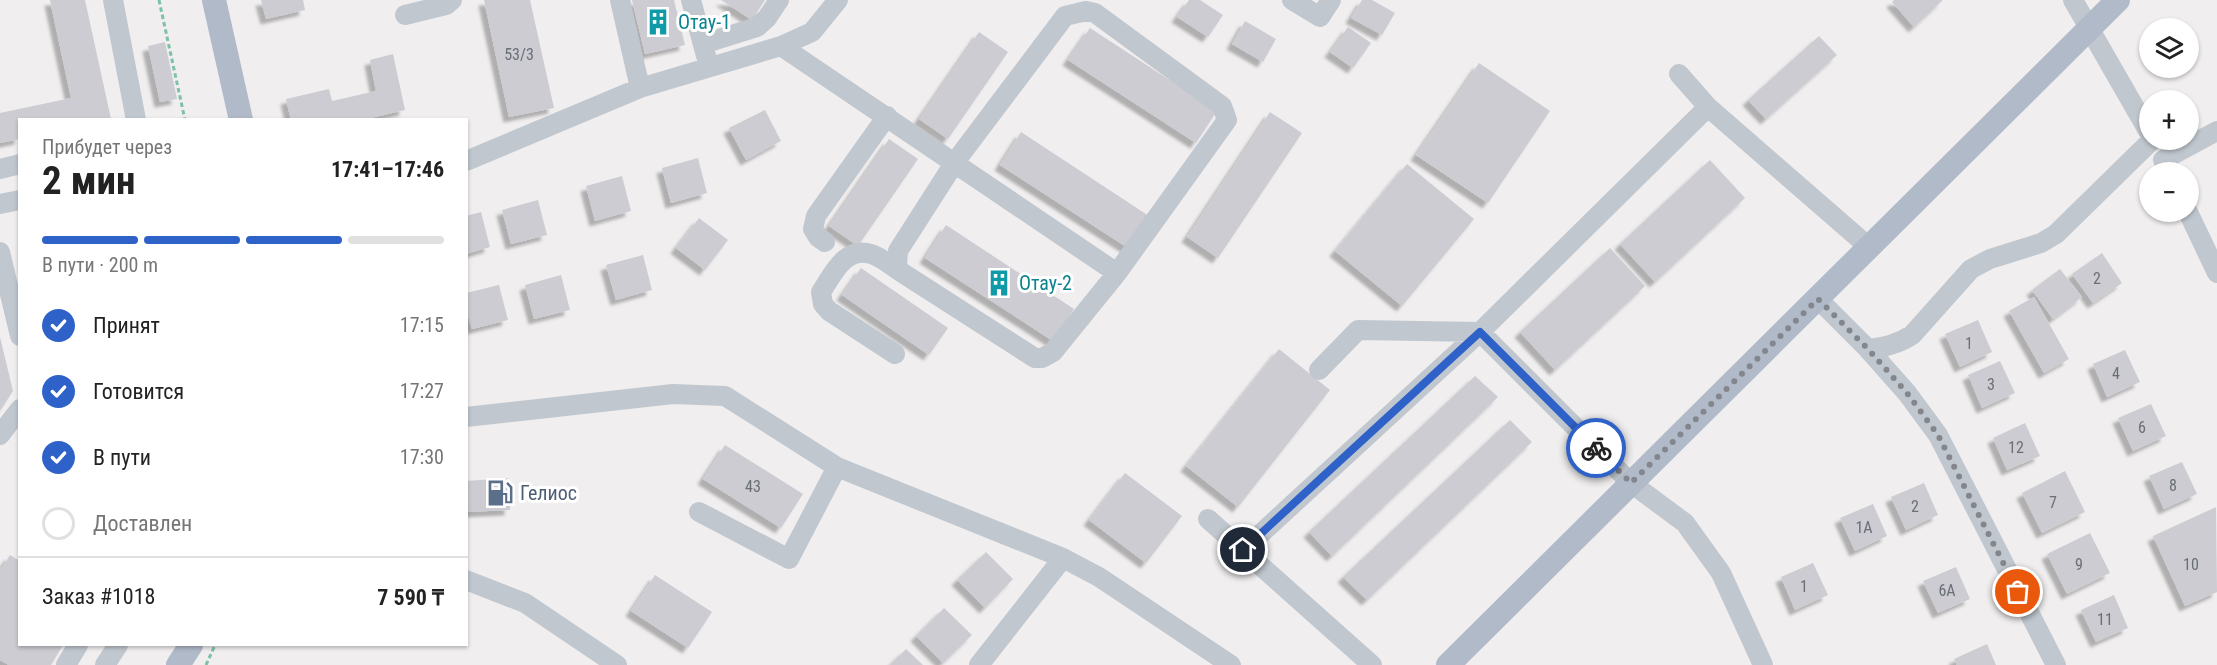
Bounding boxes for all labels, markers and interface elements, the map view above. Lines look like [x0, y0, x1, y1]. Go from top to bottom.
building icon: Отау-1 [643, 7, 673, 37]
place label: Отау-1 [678, 10, 731, 34]
map controls [2139, 18, 2199, 222]
button: layers [2139, 18, 2199, 78]
house number: 53/3 [504, 45, 534, 64]
button: + [2139, 90, 2199, 150]
text: Прибудет через [42, 135, 172, 159]
text: 17:41–17:46 [331, 157, 444, 182]
text: 2 мин [42, 158, 136, 204]
button: − [2139, 162, 2199, 222]
text: В пути · 200 m [42, 253, 158, 277]
building icon: Отау-2 [984, 268, 1014, 298]
house number: 2 [2093, 269, 2101, 288]
place label: Отау-2 [1019, 271, 1072, 295]
icon: check [42, 309, 75, 342]
text: Принят [93, 313, 160, 338]
text: 17:15 [400, 313, 444, 337]
house number: 1 [1965, 334, 1973, 353]
house number: 4 [2112, 364, 2120, 383]
icon: check [42, 375, 75, 408]
house number: 3 [1987, 375, 1995, 394]
text: Готовится [93, 379, 184, 404]
text: 17:27 [400, 379, 444, 403]
courier [1566, 418, 1626, 478]
house number: 6 [2138, 418, 2146, 437]
icon: bike [1580, 432, 1613, 465]
house number: 12 [2008, 438, 2024, 457]
icon: check [42, 441, 75, 474]
text: В пути [93, 445, 151, 470]
text: 17:30 [400, 445, 444, 469]
house number: 8 [2169, 476, 2177, 495]
house number: 43 [745, 477, 761, 496]
fuel station icon: Гелиос [485, 478, 515, 508]
place label: Гелиос [520, 481, 577, 505]
house number: 7 [2049, 493, 2057, 512]
house number: 2 [1911, 497, 1919, 516]
text: Доставлен [93, 511, 192, 536]
house number: 1А [1855, 518, 1873, 537]
pin [1217, 524, 1268, 575]
icon: home [1226, 533, 1259, 566]
house number: 9 [2075, 555, 2083, 574]
house number: 10 [2183, 555, 2199, 574]
pin [1992, 566, 2043, 617]
icon: bag [2001, 575, 2034, 608]
house number: 1 [1800, 577, 1808, 596]
house number: 6А [1938, 581, 1956, 600]
text: Заказ #1018 [42, 584, 155, 609]
text: 7 590 ₸ [377, 585, 444, 610]
house number: 11 [2097, 610, 2113, 629]

